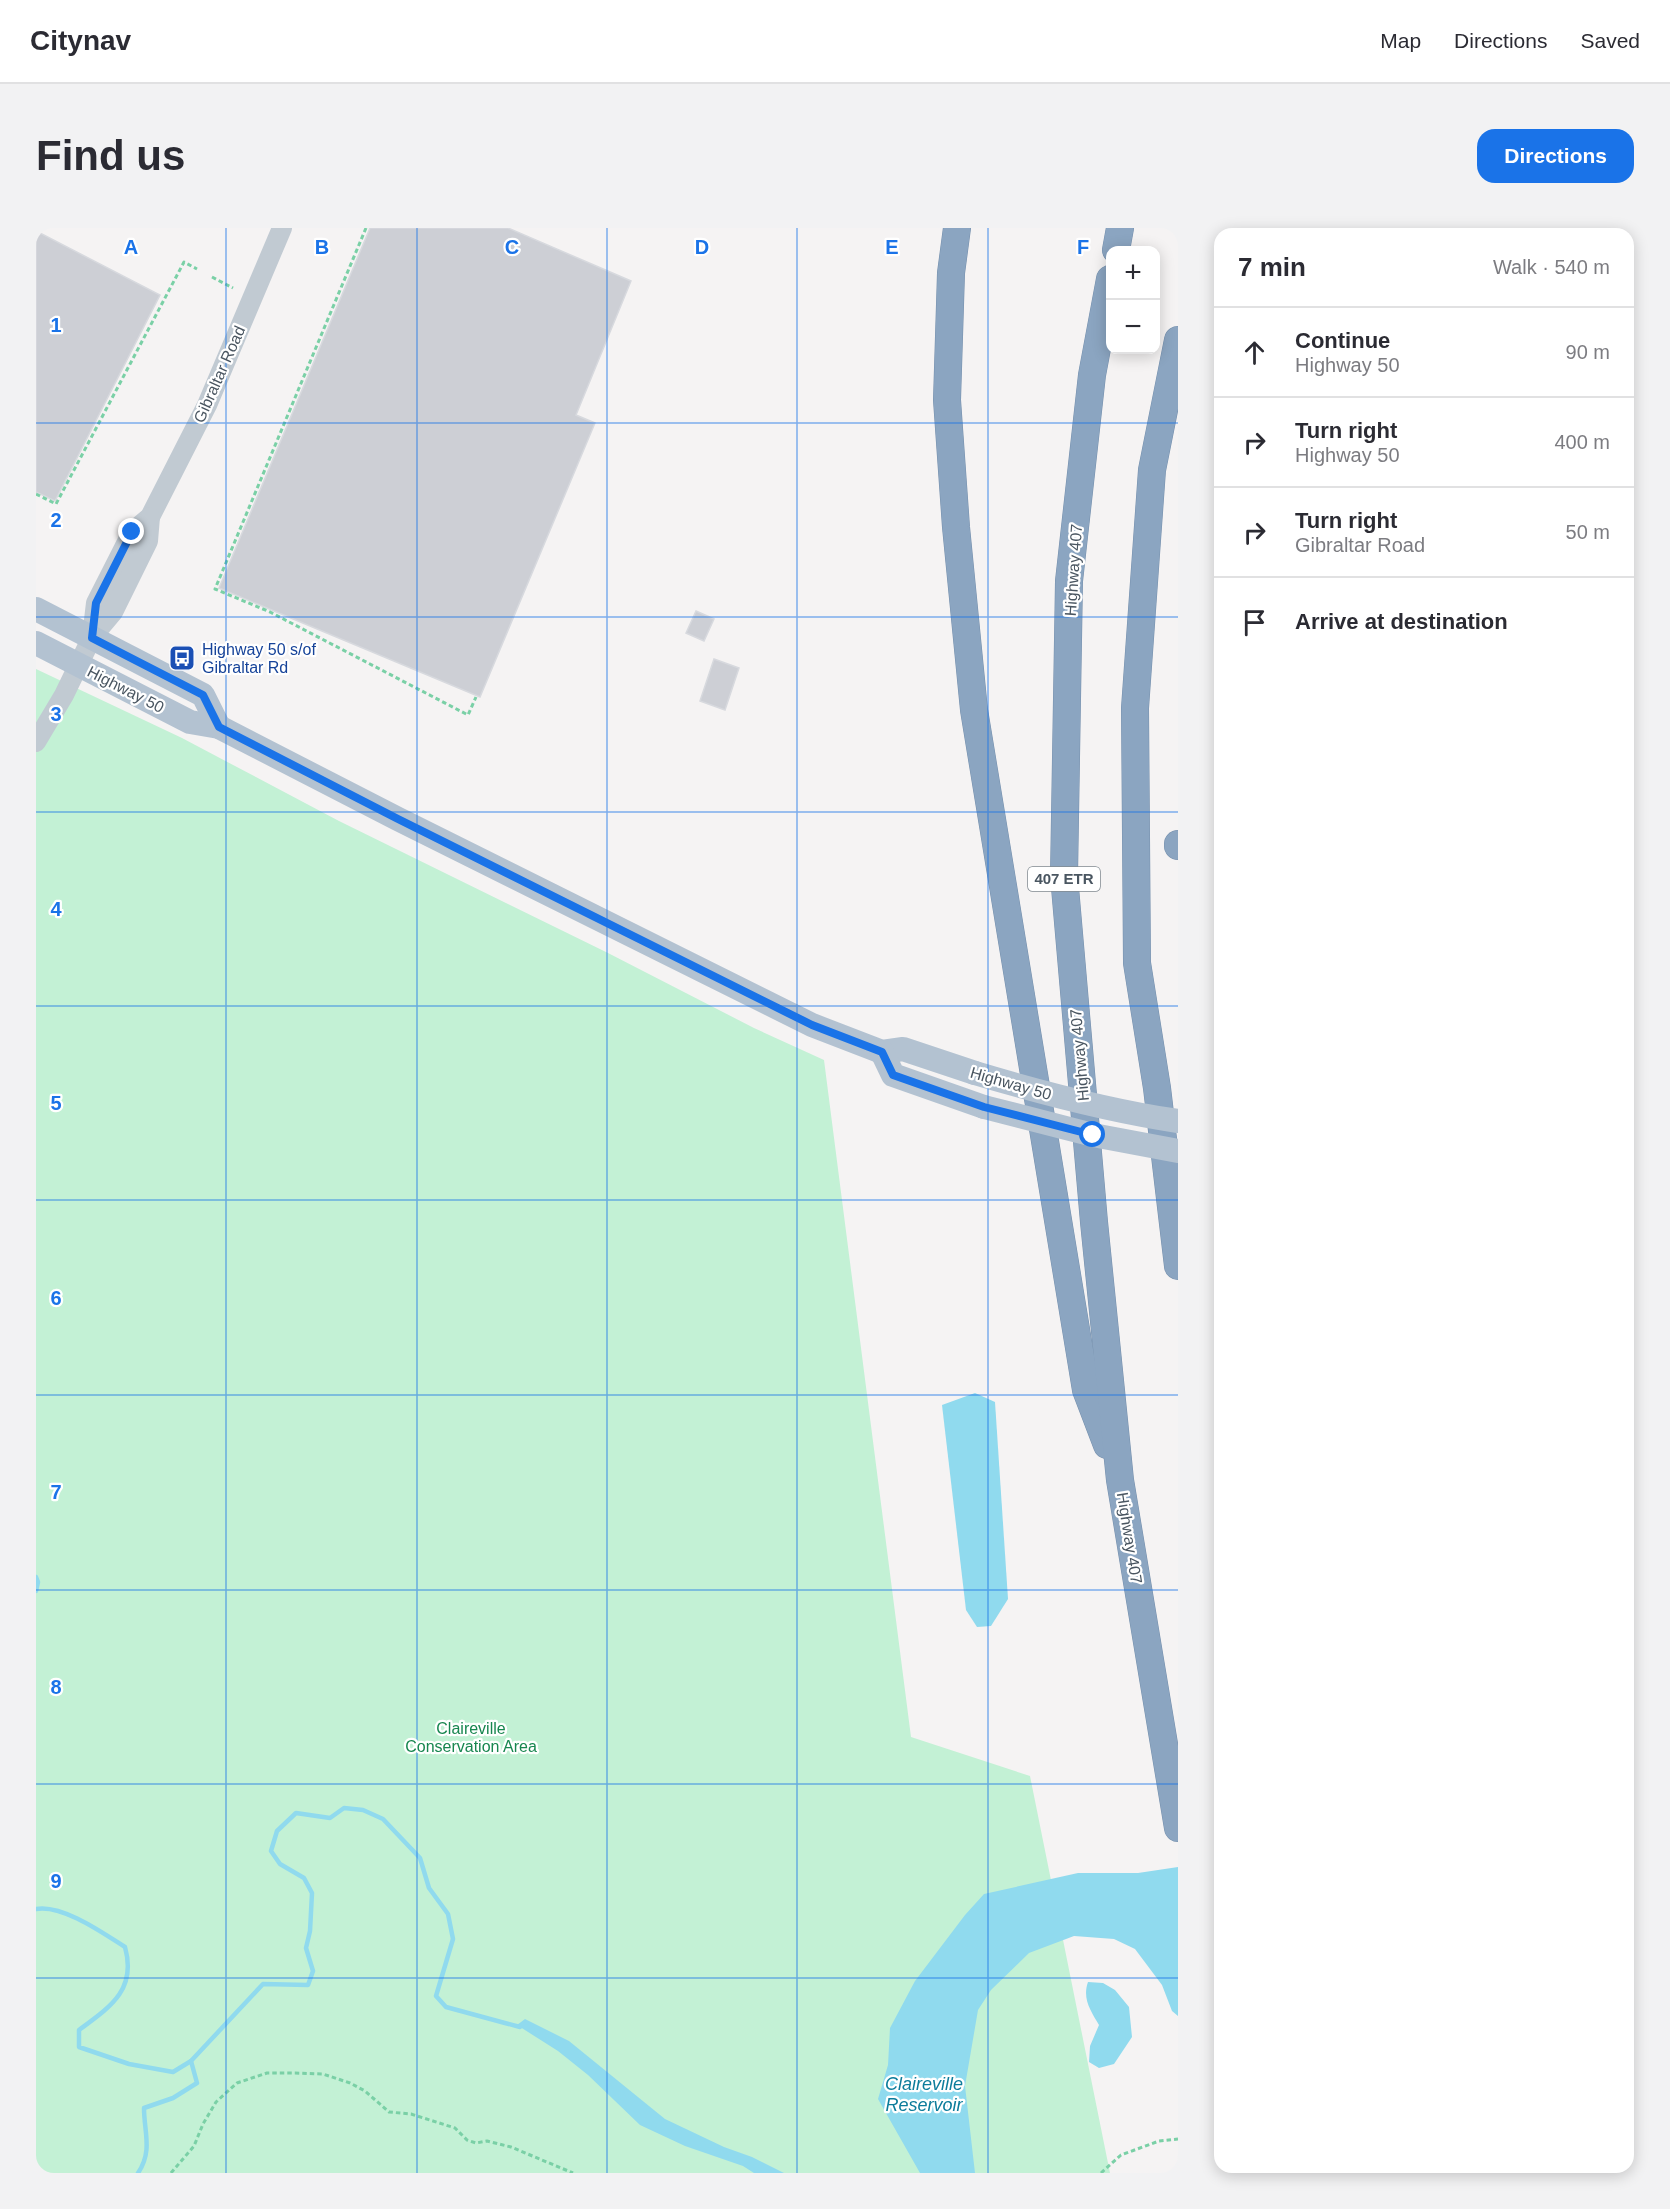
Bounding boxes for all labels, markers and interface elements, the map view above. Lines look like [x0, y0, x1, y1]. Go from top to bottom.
text: Citynav [30, 25, 131, 56]
text: Map [1380, 29, 1421, 52]
text: Directions [1454, 29, 1547, 52]
text: Saved [1580, 29, 1640, 52]
button: Directions [1477, 129, 1634, 183]
text: Find us [36, 132, 185, 179]
text: A [124, 236, 138, 258]
text: B [315, 236, 329, 258]
text: C [505, 236, 519, 258]
text: D [695, 236, 709, 258]
text: E [885, 236, 899, 258]
text: F [1077, 236, 1089, 258]
map controls [1106, 246, 1160, 354]
button: + [1106, 246, 1160, 300]
text: 7 min [1238, 252, 1306, 282]
text: Walk · 540 m [1493, 256, 1610, 278]
button: − [1106, 300, 1160, 354]
text: 1 [50, 314, 62, 336]
street label: Gibraltar Road [191, 323, 248, 425]
text: Continue [1295, 328, 1390, 353]
icon: ahead [1238, 336, 1271, 369]
text: 90 m [1566, 341, 1610, 363]
text: Highway 50 [1295, 354, 1400, 376]
text: Turn right [1295, 418, 1397, 443]
icon: right [1238, 426, 1271, 459]
text: 400 m [1554, 431, 1610, 453]
text: Highway 50 [1295, 444, 1400, 466]
text: Turn right [1295, 508, 1397, 533]
text: 2 [50, 509, 62, 531]
icon: right [1238, 516, 1271, 549]
route end [118, 518, 144, 544]
text: 50 m [1566, 521, 1610, 543]
street label: Highway 407 [1062, 523, 1085, 617]
text: Gibraltar Road [1295, 534, 1425, 556]
icon: arrive [1238, 606, 1271, 639]
text: Arrive at destination [1295, 609, 1508, 634]
place label: Highway 50 s/of Gibraltar Rd [202, 641, 316, 676]
bus stop icon: Highway 50 s/of Gibraltar Rd [167, 643, 197, 673]
street label: Highway 50 [85, 663, 167, 716]
text: 3 [50, 703, 62, 725]
road number: 407 ETR [1028, 867, 1100, 891]
text: 4 [50, 898, 62, 920]
street label: Highway 407 [1067, 1008, 1092, 1102]
street label: Highway 50 [968, 1064, 1053, 1103]
text: 5 [50, 1092, 62, 1114]
route start [1079, 1121, 1105, 1147]
text: 6 [50, 1287, 62, 1309]
text: 7 [50, 1481, 62, 1503]
street label: Highway 407 [1114, 1491, 1145, 1585]
text: 8 [50, 1676, 62, 1698]
park label: Claireville Conservation Area [405, 1720, 537, 1755]
text: 9 [50, 1870, 62, 1892]
water label: Claireville Reservoir [885, 2074, 964, 2115]

